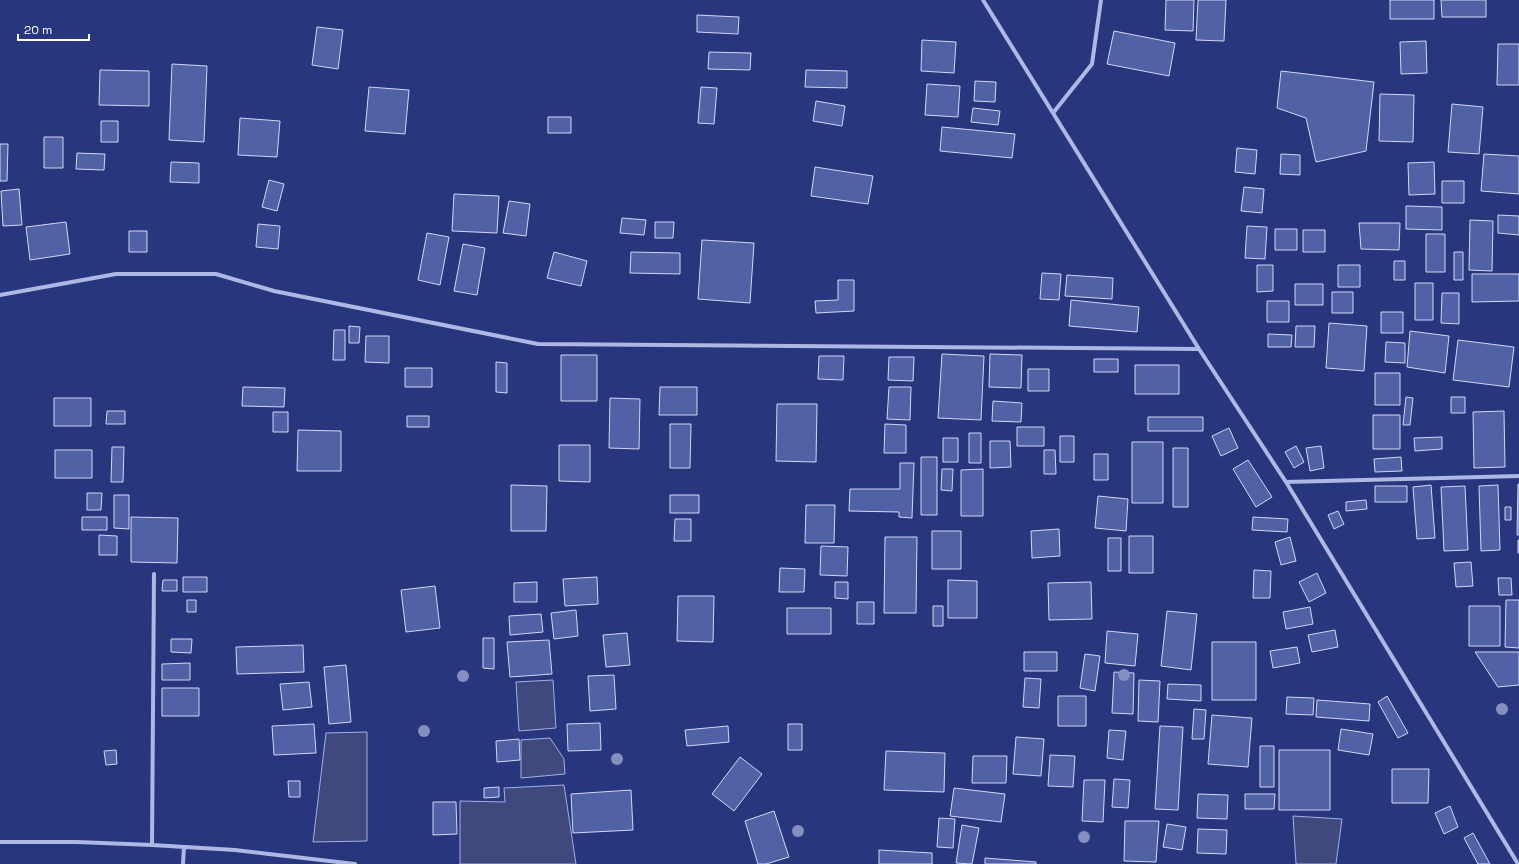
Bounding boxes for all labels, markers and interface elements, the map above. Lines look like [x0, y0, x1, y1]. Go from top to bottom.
scale bar [18, 16, 89, 42]
text: 20 m [24, 22, 52, 38]

